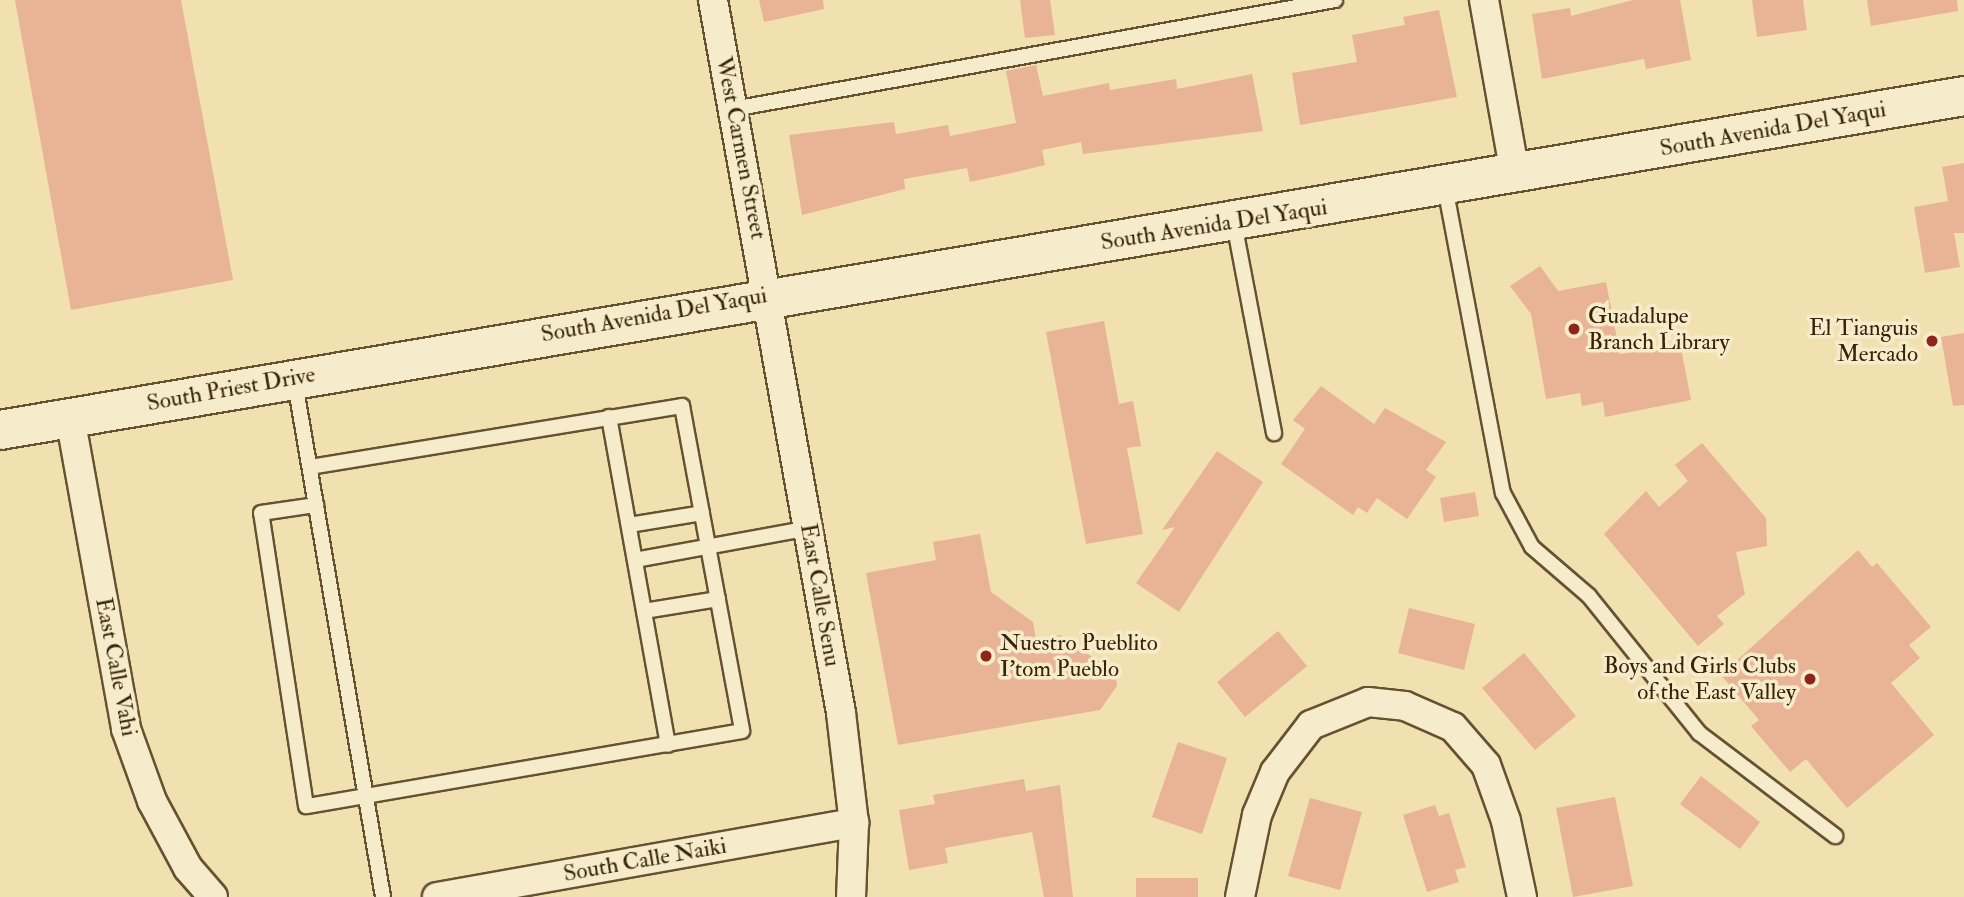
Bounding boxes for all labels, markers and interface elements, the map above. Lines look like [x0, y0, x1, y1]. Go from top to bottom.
street label: West Carmen Street [710, 54, 772, 242]
street label: South Avenida Del Yaqui [1658, 96, 1888, 162]
street label: South Avenida Del Yaqui [1099, 193, 1329, 257]
street label: South Avenida Del Yaqui [539, 282, 769, 348]
place label: Guadalupe Branch Library [1588, 302, 1730, 356]
place label: El Tianguis Mercado [1809, 314, 1918, 368]
marker: Guadalupe Branch Library [1566, 321, 1582, 337]
marker: El Tianguis Mercado [1924, 333, 1940, 349]
street label: South Priest Drive [145, 361, 317, 417]
street label: East Calle Senu [794, 521, 846, 669]
street label: East Calle Vahi [89, 595, 143, 739]
place label: Nuestro Pueblito I'tom Pueblo [1000, 629, 1158, 683]
marker: Nuestro Pueblito I'tom Pueblo [978, 648, 994, 664]
place label: Boys and Girls Clubs of the East Valley [1604, 652, 1796, 706]
marker: Boys and Girls Clubs of the East Valley [1802, 671, 1818, 687]
street label: South Calle Naiki [561, 832, 729, 888]

